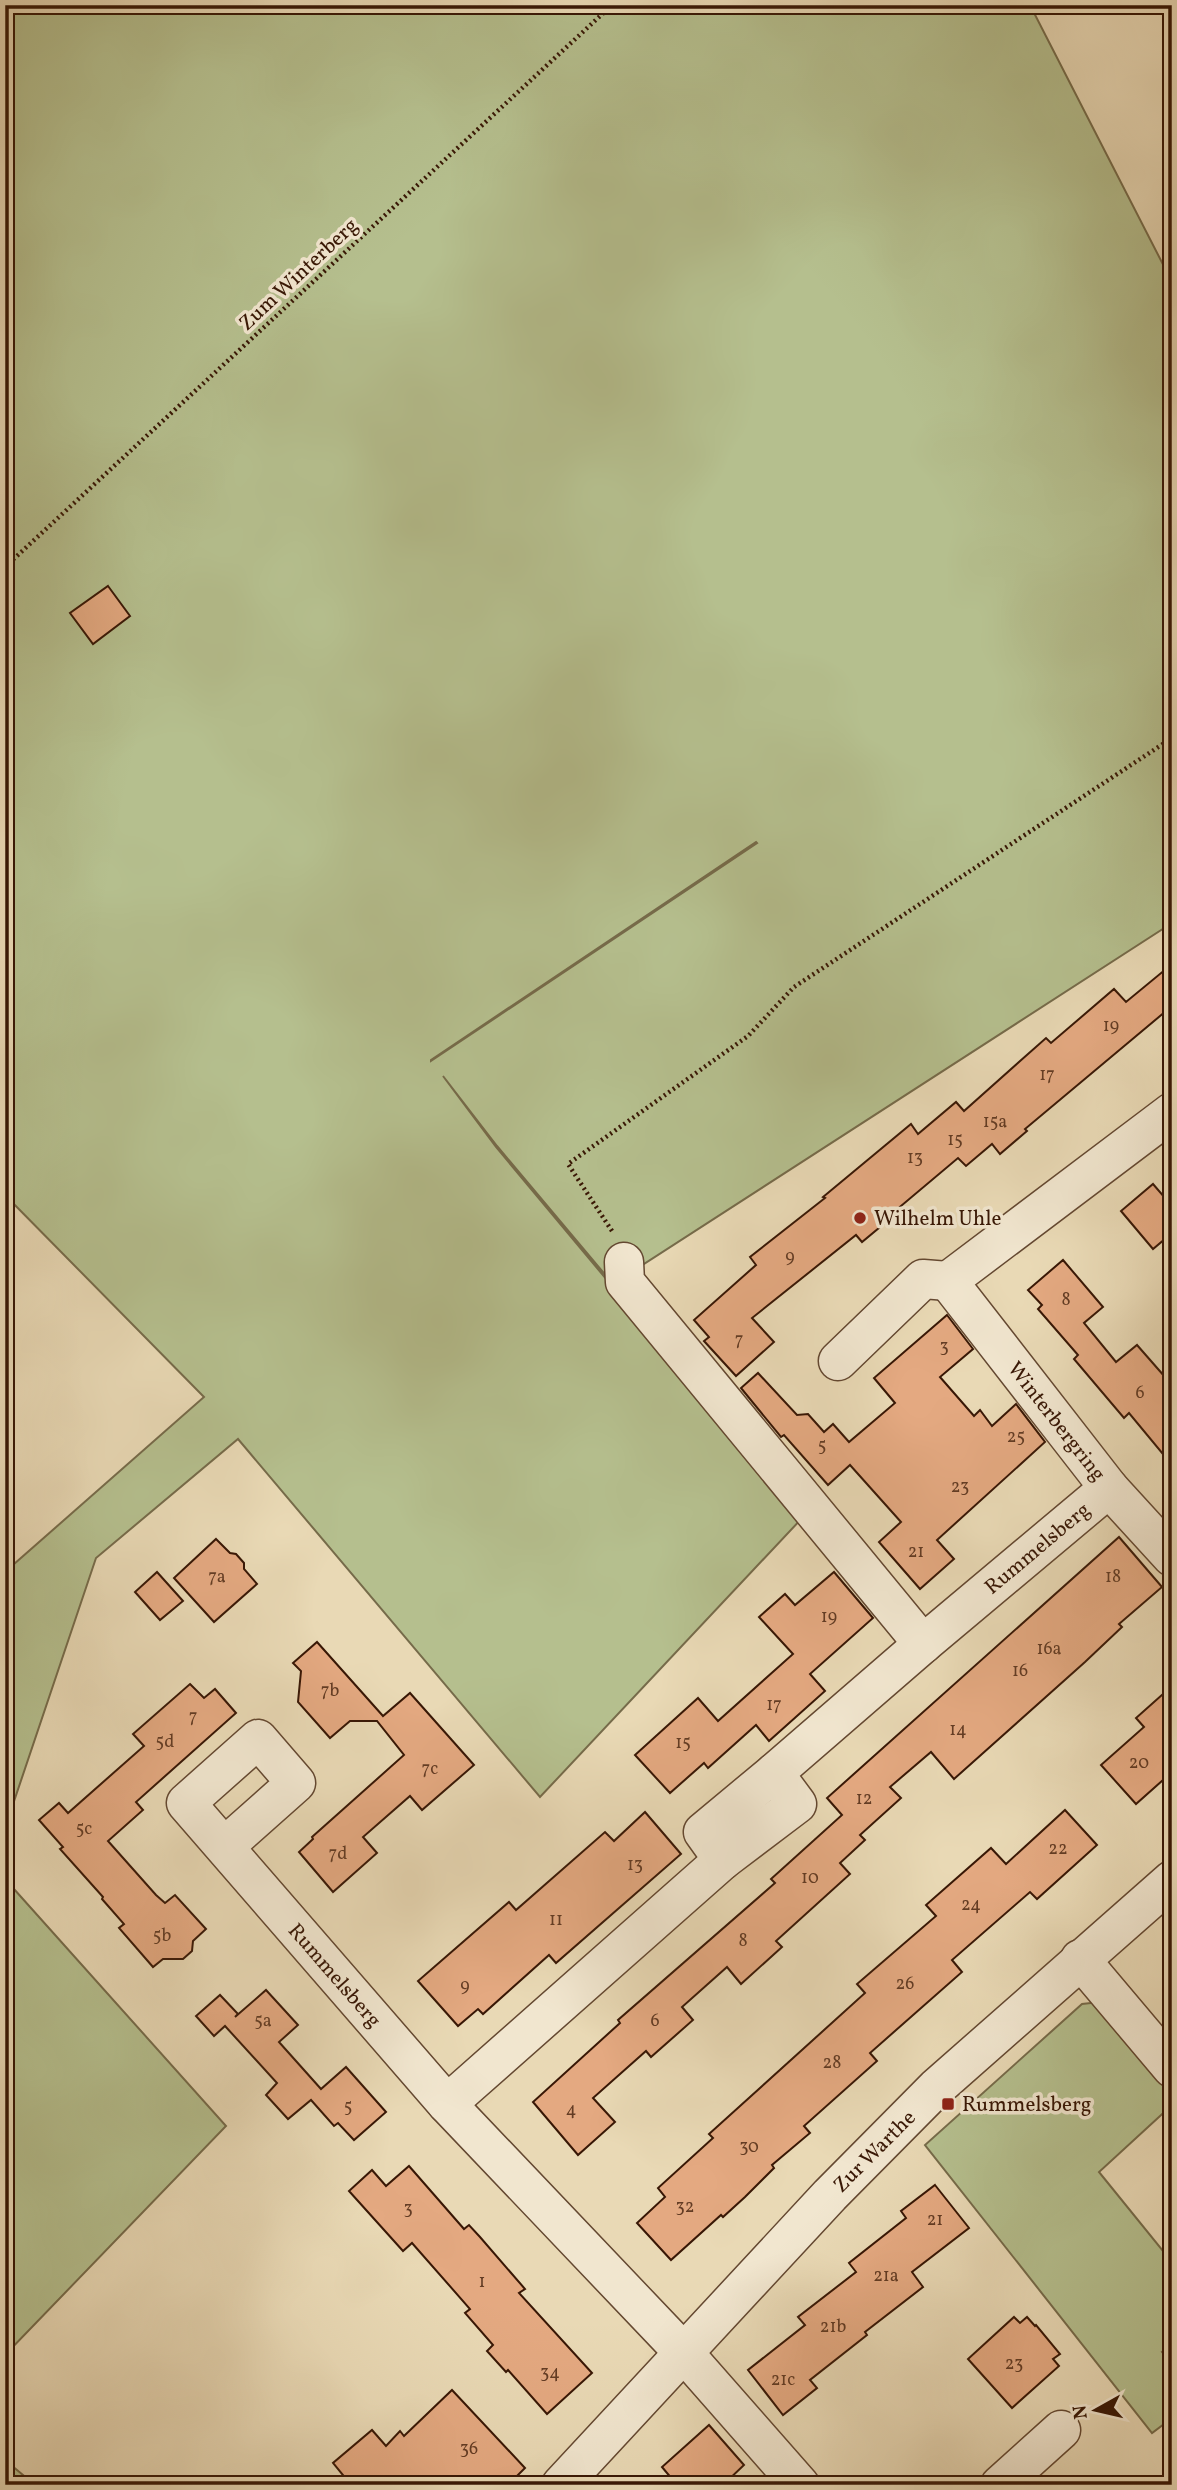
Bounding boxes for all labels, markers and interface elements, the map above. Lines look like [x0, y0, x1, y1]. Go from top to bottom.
street label: Zum Winterberg [233, 212, 365, 338]
house number: 19 [1103, 1014, 1119, 1039]
house number: 17 [1039, 1063, 1055, 1088]
house number: 15a [983, 1110, 1007, 1135]
house number: 15 [947, 1128, 963, 1153]
house number: 13 [907, 1146, 923, 1171]
place label: Wilhelm Uhle [874, 1205, 1002, 1234]
marker: Wilhelm Uhle [852, 1210, 868, 1226]
house number: 9 [785, 1245, 795, 1270]
house number: 8 [1061, 1288, 1071, 1313]
house number: 7 [735, 1328, 743, 1353]
house number: 3 [939, 1335, 949, 1360]
street label: Winterbergring [1000, 1356, 1112, 1488]
house number: 6 [1135, 1381, 1145, 1406]
house number: 25 [1007, 1425, 1025, 1450]
house number: 5 [818, 1434, 826, 1459]
house number: 23 [951, 1475, 969, 1500]
street label: Rummelsberg [979, 1496, 1097, 1602]
house number: 21 [908, 1540, 924, 1565]
house number: 7a [208, 1565, 226, 1590]
house number: 18 [1105, 1565, 1121, 1590]
house number: 19 [821, 1605, 837, 1630]
house number: 16a [1036, 1637, 1062, 1662]
house number: 16 [1012, 1659, 1028, 1684]
house number: 7b [321, 1679, 339, 1704]
house number: 17 [766, 1693, 782, 1718]
house number: 7 [189, 1705, 197, 1730]
house number: 14 [949, 1718, 967, 1743]
house number: 5d [156, 1730, 174, 1755]
house number: 15 [675, 1731, 691, 1756]
house number: 20 [1129, 1751, 1149, 1776]
house number: 7c [422, 1757, 438, 1782]
house number: 12 [856, 1787, 872, 1812]
house number: 5c [76, 1817, 92, 1842]
house number: 22 [1048, 1837, 1068, 1862]
house number: 7d [329, 1842, 347, 1867]
house number: 13 [627, 1853, 643, 1878]
house number: 10 [801, 1866, 819, 1891]
house number: 24 [961, 1893, 981, 1918]
house number: 11 [549, 1908, 563, 1933]
street label: Rummelsberg [280, 1918, 387, 2034]
house number: 5b [153, 1924, 171, 1949]
house number: 8 [738, 1929, 748, 1954]
house number: 26 [896, 1972, 914, 1997]
house number: 9 [460, 1974, 470, 1999]
house number: 5a [254, 2009, 272, 2034]
house number: 6 [650, 2009, 660, 2034]
house number: 28 [823, 2051, 841, 2076]
place label: Rummelsberg [962, 2091, 1092, 2120]
house number: 5 [344, 2095, 352, 2120]
marker: Rummelsberg [940, 2096, 956, 2112]
house number: 4 [566, 2098, 576, 2123]
street label: Zur Warthe [827, 2104, 923, 2200]
house number: 30 [739, 2135, 759, 2160]
house number: 32 [676, 2195, 694, 2220]
house number: 3 [403, 2197, 413, 2222]
house number: 21 [927, 2208, 943, 2233]
house number: 21a [873, 2264, 899, 2289]
house number: 1 [479, 2270, 485, 2295]
house number: 21b [820, 2315, 846, 2340]
house number: 23 [1005, 2352, 1023, 2377]
house number: 34 [540, 2361, 560, 2386]
house number: 21c [771, 2368, 795, 2393]
north arrow [1062, 2374, 1132, 2444]
text: N [1067, 2403, 1095, 2421]
house number: 36 [460, 2437, 478, 2462]

